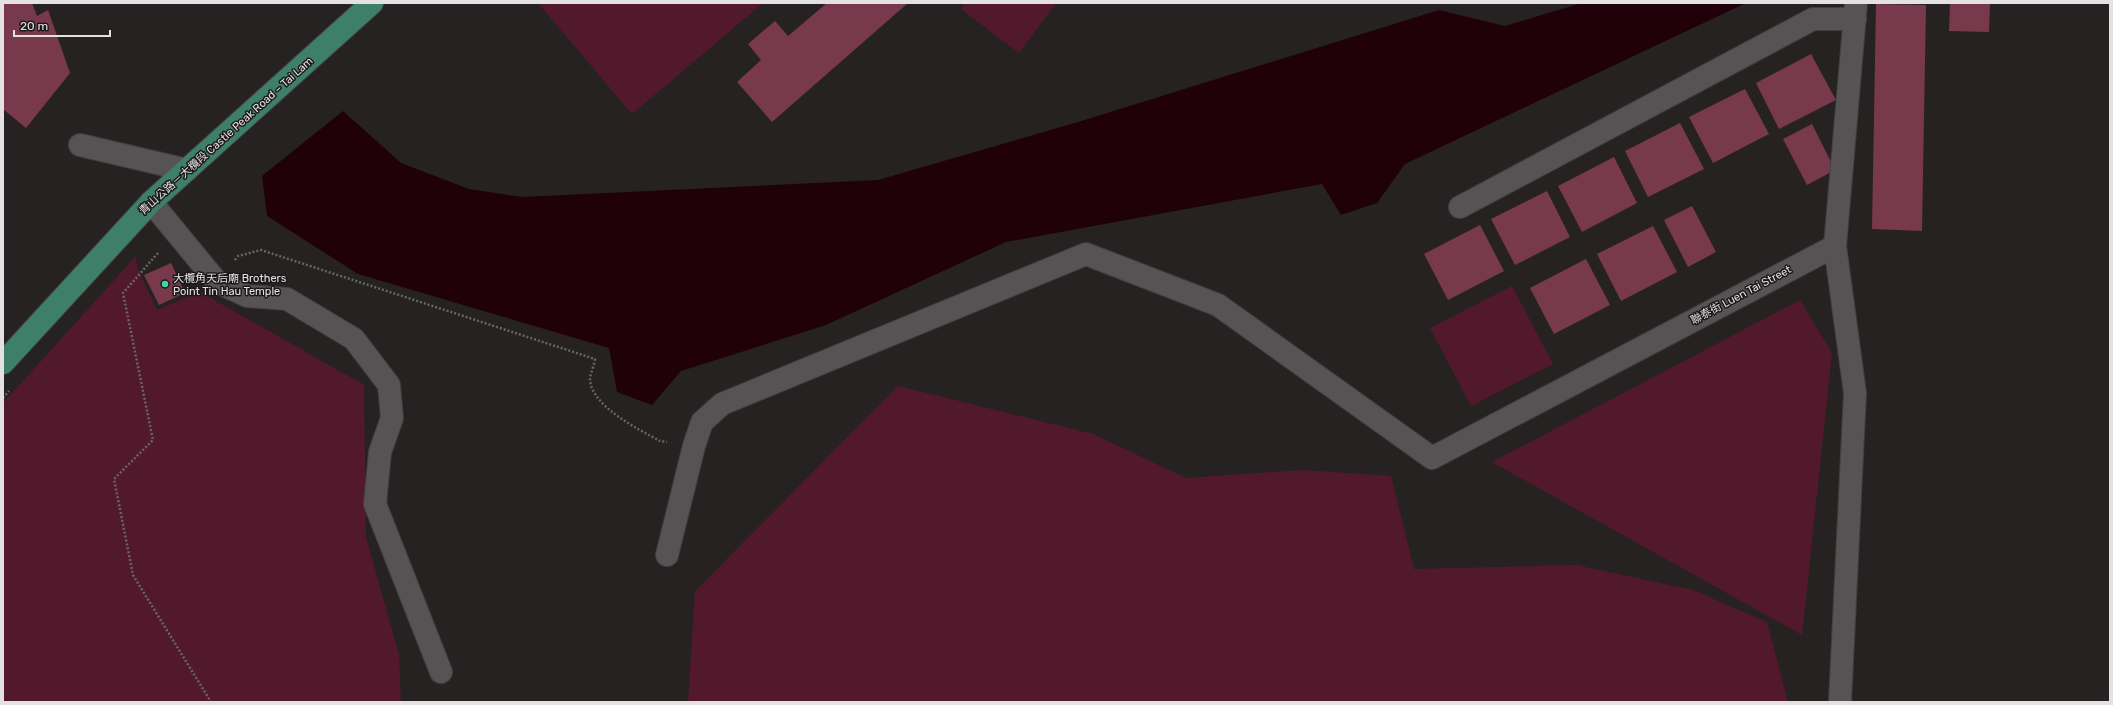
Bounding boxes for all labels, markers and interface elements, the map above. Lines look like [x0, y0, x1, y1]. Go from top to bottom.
scale bar [14, 12, 110, 38]
text: 20 m [20, 19, 48, 33]
street label: 青山公路－大欖段 Castle Peak Road – Tai Lam [136, 54, 316, 218]
street label: 聯泰街 Luen Tai Street [1688, 263, 1794, 327]
place label: 大欖角天后廟 Brothers Point Tin Hau Temple [173, 272, 287, 298]
marker: 大欖角天后廟 Brothers Point Tin Hau Temple [160, 279, 170, 289]

